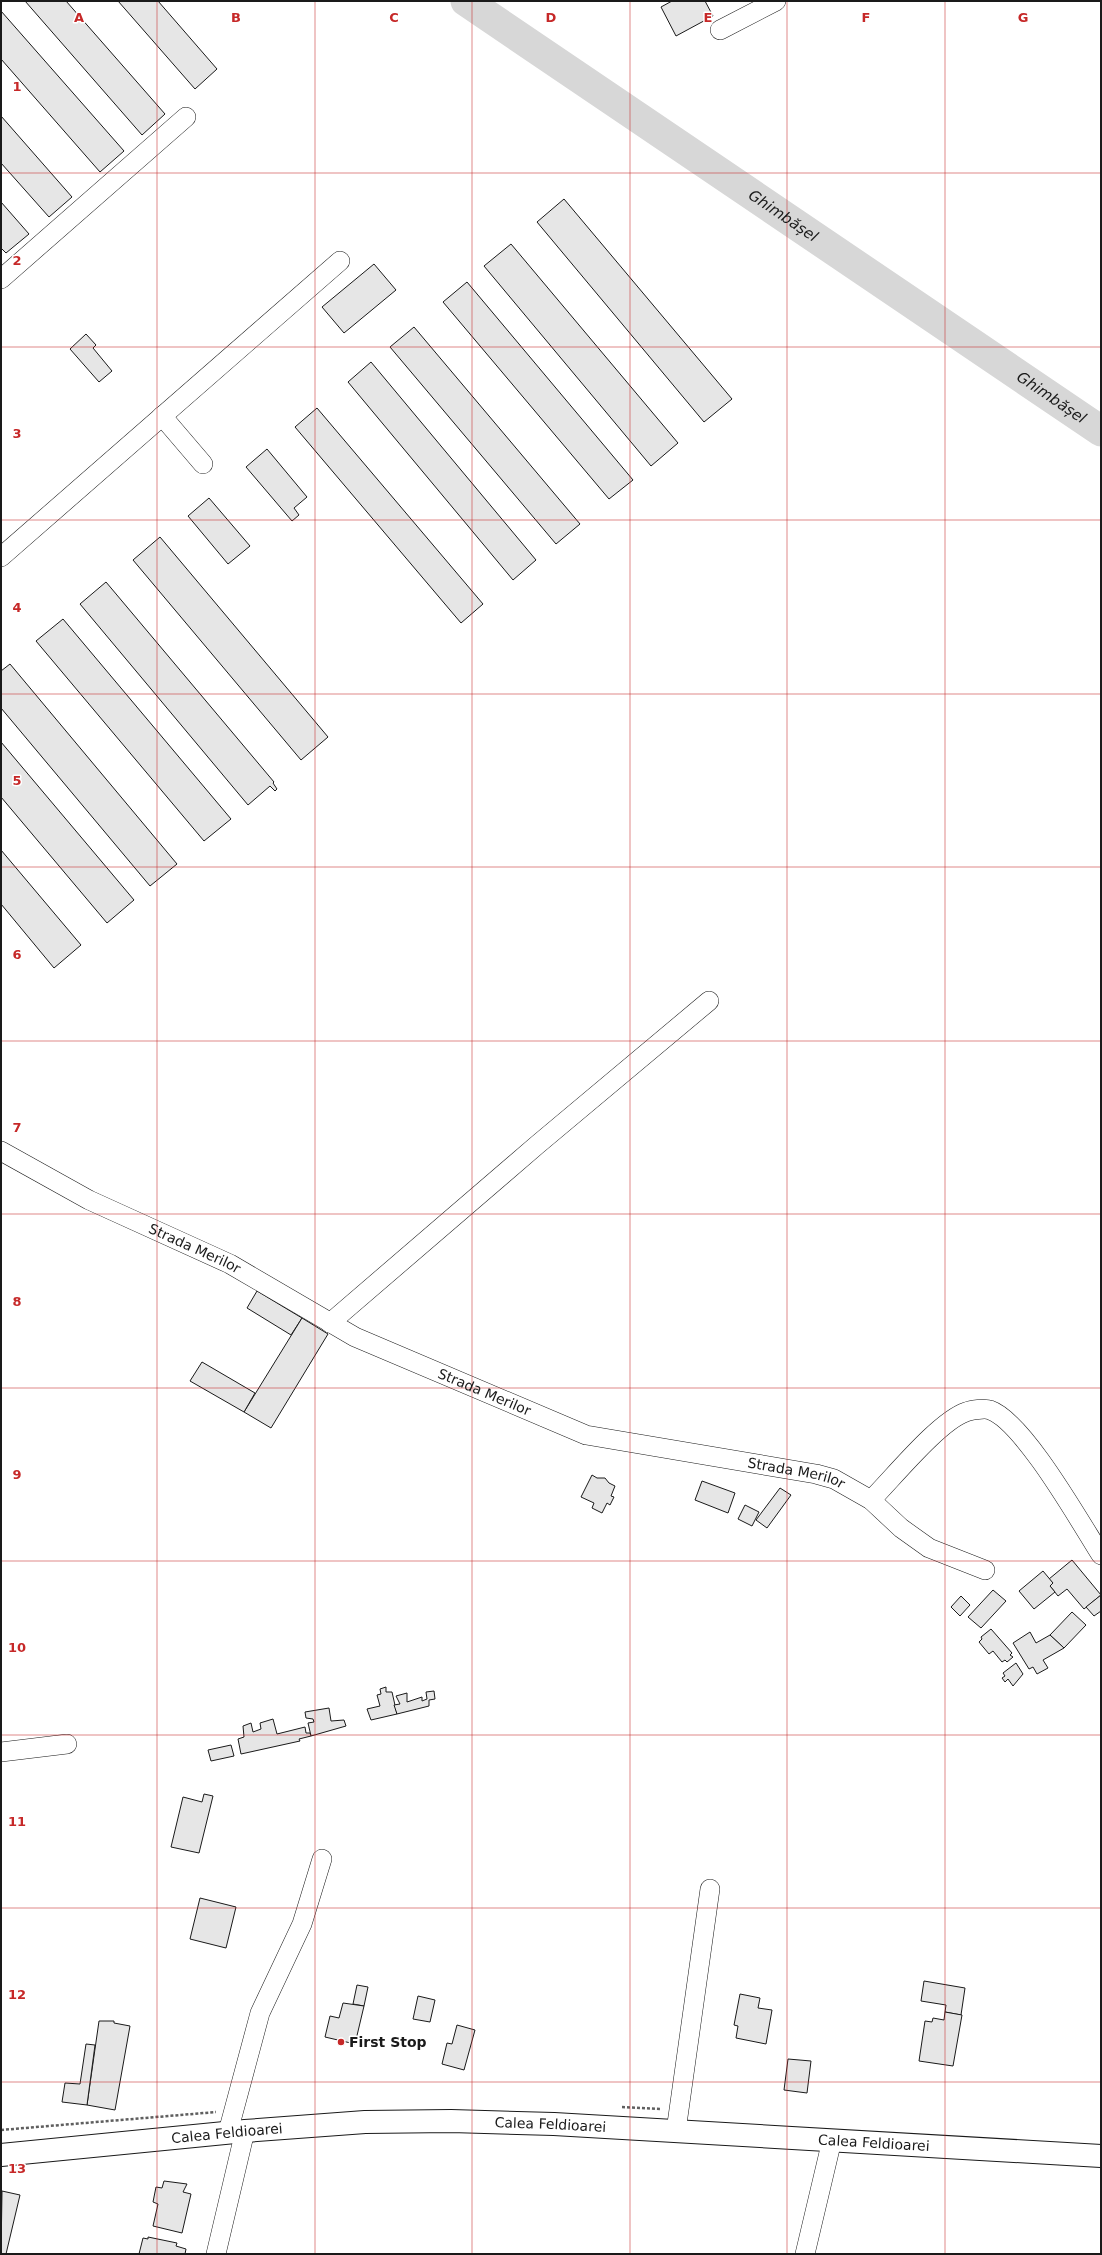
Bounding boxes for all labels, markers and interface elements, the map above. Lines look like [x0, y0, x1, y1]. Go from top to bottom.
text: A [74, 10, 84, 25]
text: B [231, 10, 241, 25]
text: C [389, 10, 399, 25]
text: D [546, 10, 557, 25]
text: E [704, 10, 712, 25]
text: F [862, 10, 870, 25]
text: G [1018, 10, 1028, 25]
text: 1 [12, 79, 22, 94]
water label: Ghimbășel [745, 186, 822, 246]
text: 2 [12, 253, 22, 268]
water label: Ghimbășel [1013, 368, 1090, 428]
text: 3 [12, 426, 22, 441]
text: 4 [12, 600, 22, 615]
text: 5 [12, 773, 22, 788]
text: 6 [12, 947, 22, 962]
text: 7 [12, 1120, 22, 1135]
street label: Strada Merilor [146, 1220, 244, 1277]
text: 8 [12, 1294, 22, 1309]
street label: Strada Merilor [436, 1365, 534, 1419]
street label: Strada Merilor [746, 1455, 848, 1492]
text: 9 [12, 1467, 22, 1482]
text: 10 [8, 1640, 26, 1655]
text: 11 [8, 1814, 26, 1829]
text: 12 [8, 1987, 26, 2002]
place label: First Stop [349, 2034, 427, 2050]
marker: First Stop [336, 2037, 346, 2047]
street label: Calea Feldioarei [494, 2114, 607, 2135]
street label: Calea Feldioarei [171, 2120, 283, 2146]
street label: Calea Feldioarei [818, 2131, 930, 2154]
text: 13 [8, 2161, 26, 2176]

